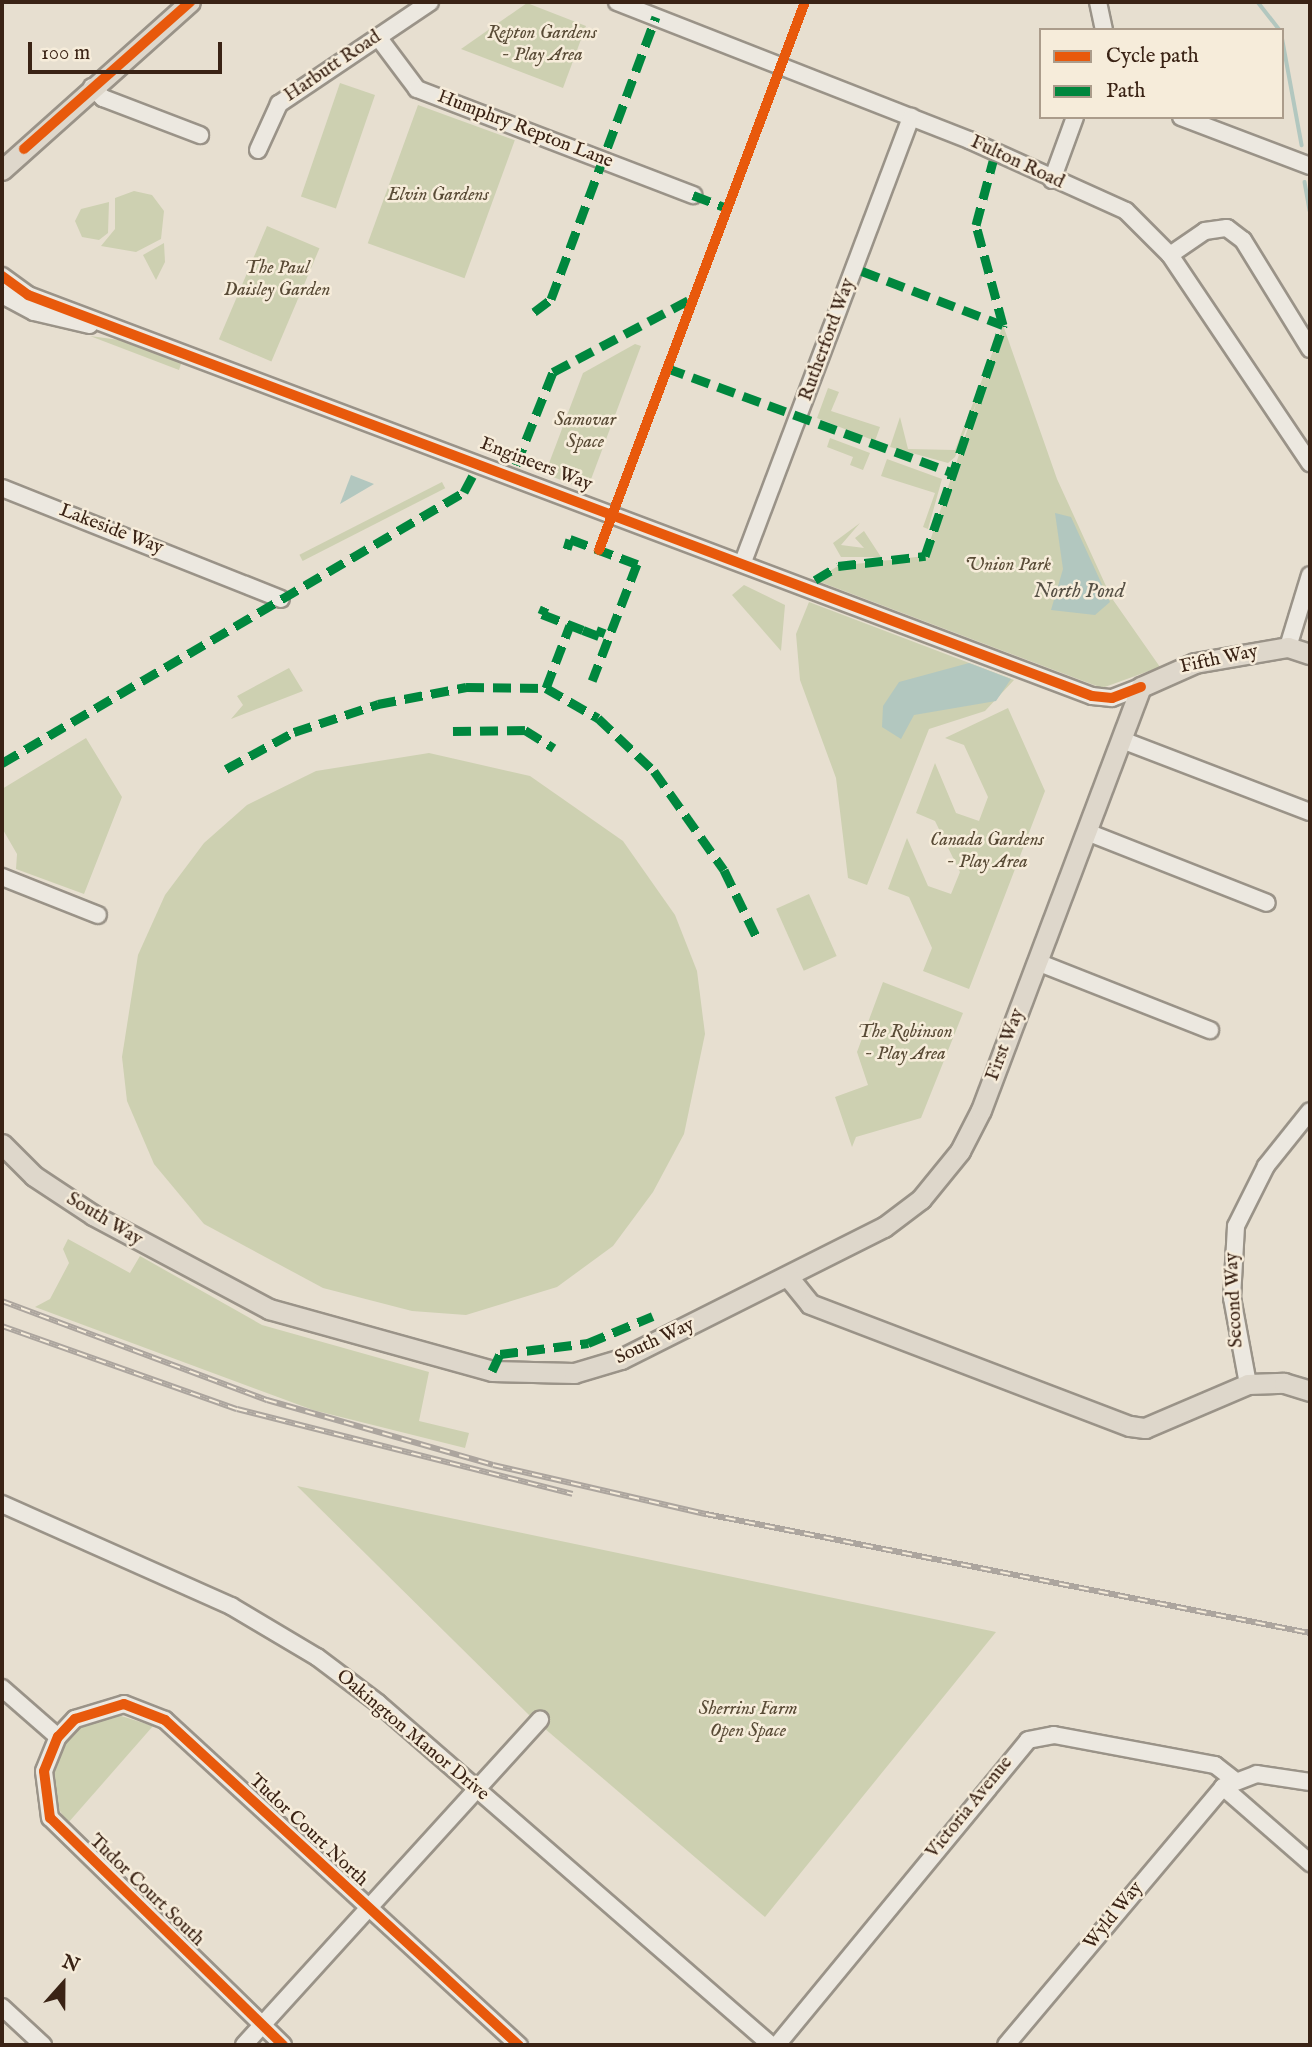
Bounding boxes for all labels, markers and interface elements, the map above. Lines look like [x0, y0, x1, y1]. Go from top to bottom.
park label: Repton Gardens - Play Area [487, 23, 597, 67]
street label: Harbutt Road [280, 26, 386, 108]
scale bar [32, 28, 226, 72]
legend [1039, 28, 1284, 119]
text: 100 m [41, 40, 90, 67]
text: Cycle path [1106, 43, 1199, 70]
text: Path [1106, 78, 1145, 105]
street label: Humphry Repton Lane [434, 86, 616, 174]
street label: Fulton Road [966, 131, 1068, 195]
park label: Elvin Gardens [387, 185, 489, 207]
park label: The Paul Daisley Garden [224, 258, 330, 302]
street label: Rutherford Way [795, 275, 861, 405]
park label: Samovar Space [554, 410, 616, 454]
street label: Engineers Way [477, 433, 595, 497]
street label: Lakeside Way [56, 500, 166, 560]
park label: Union Park [965, 555, 1051, 577]
water label: North Pond [1033, 579, 1125, 605]
street label: Fifth Way [1178, 641, 1260, 679]
park label: Canada Gardens - Play Area [930, 830, 1044, 874]
street label: First Way [982, 1006, 1030, 1084]
park label: The Robinson - Play Area [857, 1022, 953, 1066]
street label: South Way [62, 1188, 146, 1252]
street label: Second Way [1221, 1252, 1249, 1348]
street label: South Way [612, 1314, 698, 1370]
street label: Oakington Manor Drive [331, 1665, 493, 1807]
park label: Sherrins Farm Open Space [699, 1699, 797, 1743]
street label: Victoria Avenue [922, 1752, 1018, 1864]
street label: Tudor Court North [244, 1770, 372, 1892]
street label: Tudor Court South [84, 1830, 208, 1952]
street label: Wyld Way [1080, 1877, 1148, 1955]
north arrow [28, 1949, 98, 2019]
text: N [59, 1950, 82, 1979]

